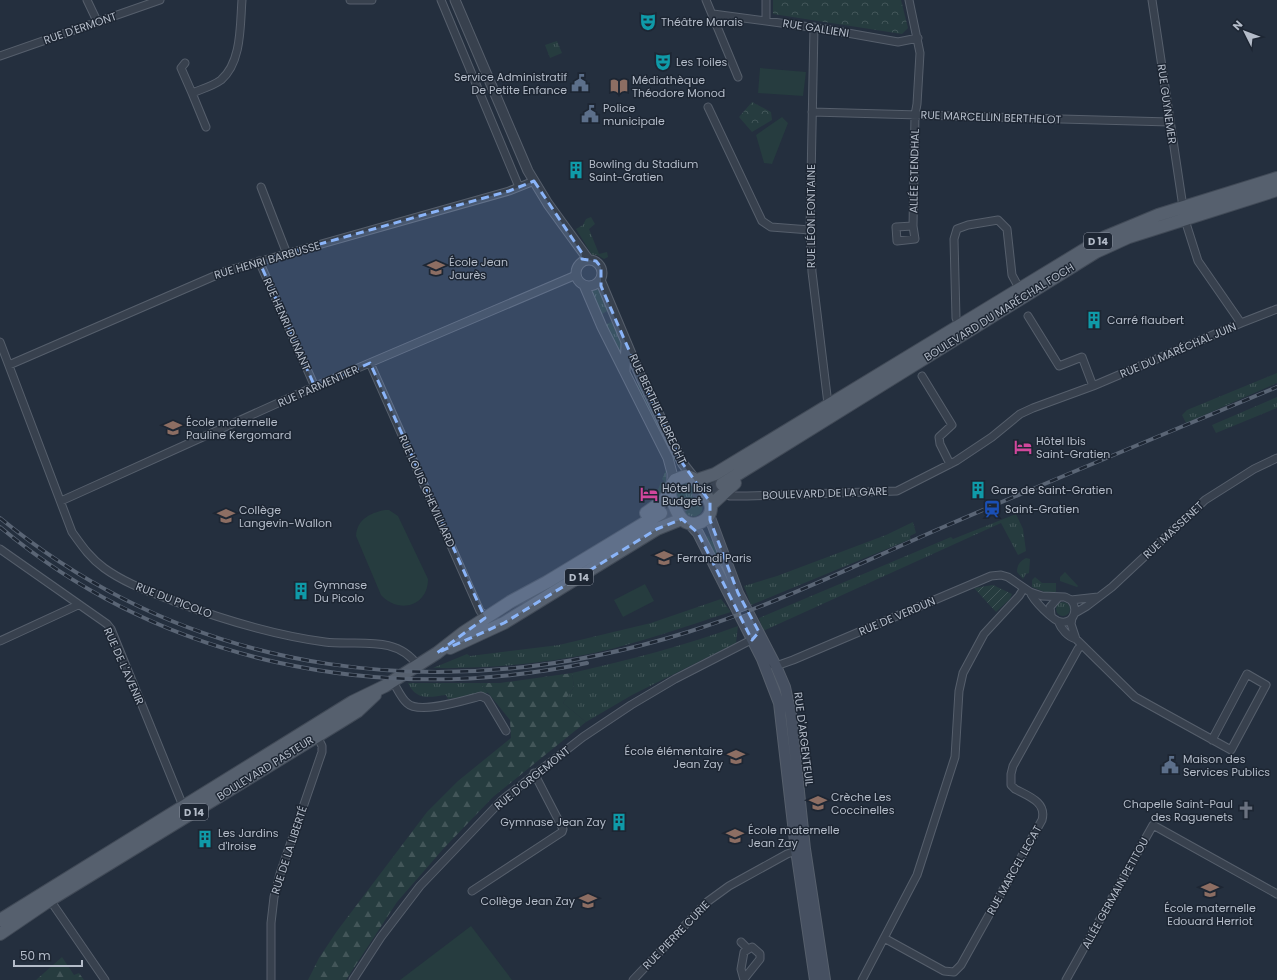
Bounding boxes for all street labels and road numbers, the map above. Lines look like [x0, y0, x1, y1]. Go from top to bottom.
street label: RUE D'ERMONT [41, 8, 119, 48]
street label: RUE GALLIENI [782, 15, 850, 41]
street label: RUE GUYNEMER [1153, 63, 1181, 145]
street label: RUE MARCELLIN BERTHELOT [920, 107, 1062, 127]
street label: ALLÉE STENDHAL [905, 128, 923, 213]
street label: RUE LÉON FONTAINE [803, 164, 819, 268]
road number: D 14 [1084, 233, 1112, 249]
street label: RUE HENRI BARBUSSE [212, 237, 322, 283]
street label: BOULEVARD DU MARÉCHAL FOCH [921, 259, 1077, 365]
street label: RUE HENRI DUNANT [259, 275, 315, 373]
street label: RUE DU MARÉCHAL JUIN [1117, 318, 1239, 382]
street label: RUE BERTHIE ALBRECHT [625, 351, 691, 467]
street label: RUE PARMENTIER [275, 361, 361, 411]
street label: RUE LOUIS CHEVILLIARD [395, 432, 459, 550]
street label: BOULEVARD DE LA GARE [762, 483, 888, 503]
street label: RUE MASSENET [1139, 498, 1207, 562]
road number: D 14 [565, 569, 593, 585]
street label: RUE DU PICOLO [134, 578, 215, 622]
street label: RUE DE VERDUN [856, 593, 938, 639]
street label: RUE DE L'AVENIR [100, 625, 148, 708]
street label: RUE D'ARGENTEUIL [790, 691, 818, 787]
street label: BOULEVARD PASTEUR [214, 732, 317, 804]
street label: RUE D'ORGEMONT [491, 742, 573, 814]
road number: D 14 [180, 804, 208, 820]
street label: RUE DE LA LIBERTÉ [267, 804, 311, 896]
street label: RUE MARCEL LECAT [983, 822, 1045, 918]
street label: ALLÉE GERMAIN PETITOU [1078, 834, 1152, 952]
street label: RUE PIERRE CURIE [639, 897, 713, 973]

